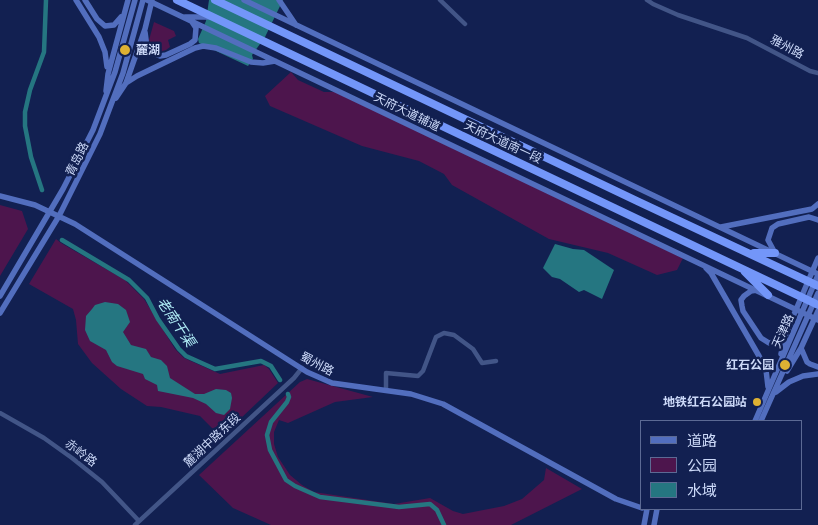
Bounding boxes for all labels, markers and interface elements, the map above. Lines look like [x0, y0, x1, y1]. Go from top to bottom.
street label: 雅州路 [768, 32, 806, 62]
marker: 麓湖 [118, 43, 132, 57]
place label: 麓湖 [136, 43, 160, 57]
street label: 天府大道辅道 [371, 90, 443, 134]
street label: 天府大道南一段 [462, 118, 544, 166]
street label: 青岛路 [63, 140, 91, 178]
water label: 老南干渠 [153, 294, 199, 350]
street label: 天津路 [769, 312, 797, 350]
street label: 蜀州路 [298, 349, 336, 379]
place label: 红石公园 [726, 358, 774, 372]
marker: 红石公园 [778, 358, 792, 372]
place label: 地铁红石公园站 [663, 395, 747, 409]
marker: 地铁红石公园站 [751, 396, 763, 408]
street label: 麓湖中路东段 [181, 410, 243, 470]
legend [640, 420, 803, 510]
text: 道路 [687, 431, 717, 449]
street label: 赤岭路 [62, 436, 100, 470]
text: 公园 [687, 456, 717, 474]
text: 水域 [687, 481, 717, 499]

